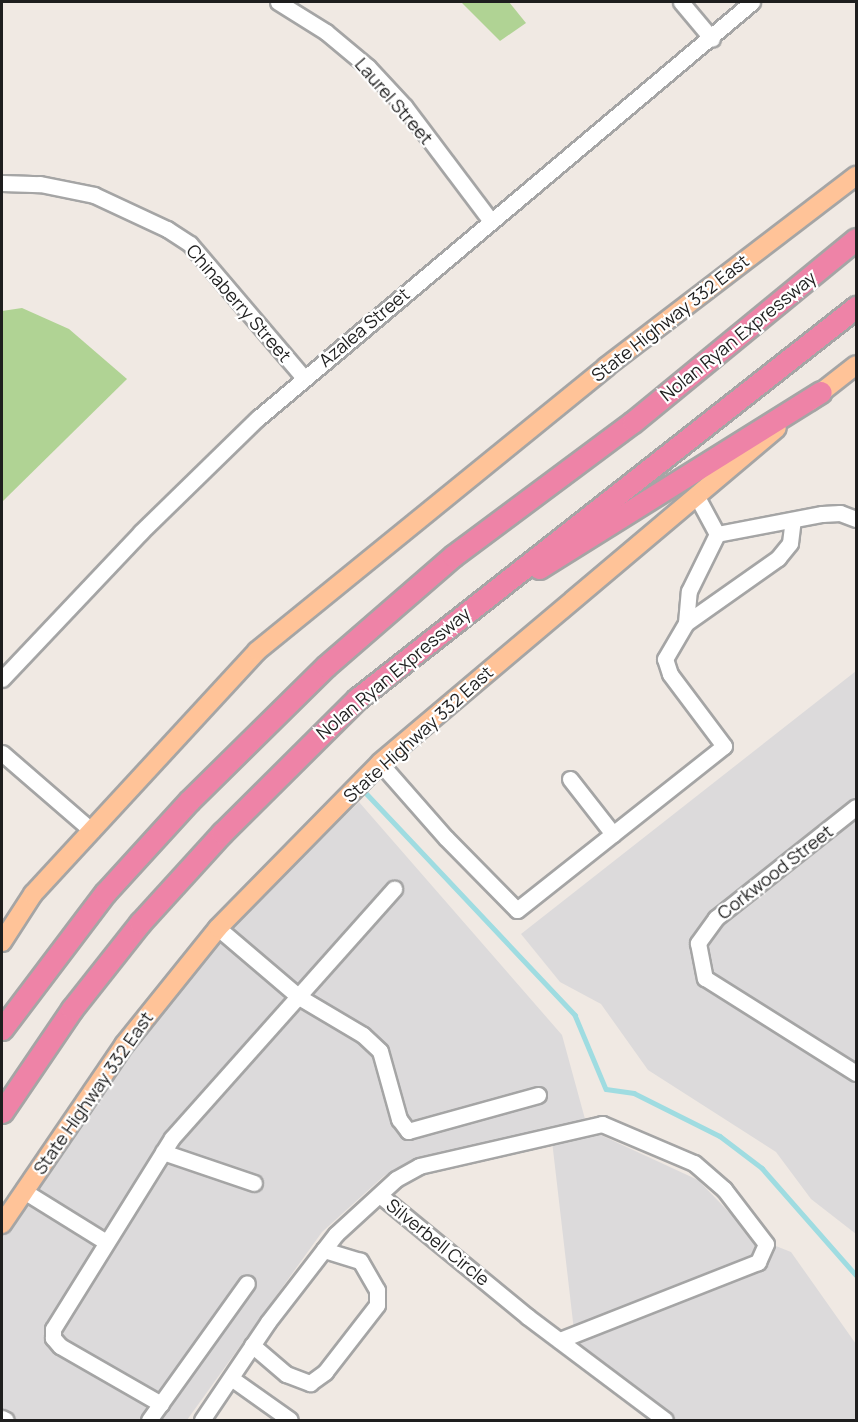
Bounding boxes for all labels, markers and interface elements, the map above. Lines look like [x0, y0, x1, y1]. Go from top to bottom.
street label: Laurel Street [351, 53, 437, 149]
street label: Chinaberry Street [182, 240, 296, 366]
street label: State Highway 332 East [587, 250, 753, 386]
street label: Nolan Ryan Expressway [656, 266, 820, 406]
street label: Azalea Street [314, 283, 414, 371]
street label: Nolan Ryan Expressway [312, 602, 474, 744]
street label: State Highway 332 East [339, 661, 497, 807]
street label: Corkwood Street [713, 820, 837, 924]
street label: State Highway 332 East [29, 1007, 157, 1179]
street label: Silverbell Circle [382, 1194, 494, 1290]

